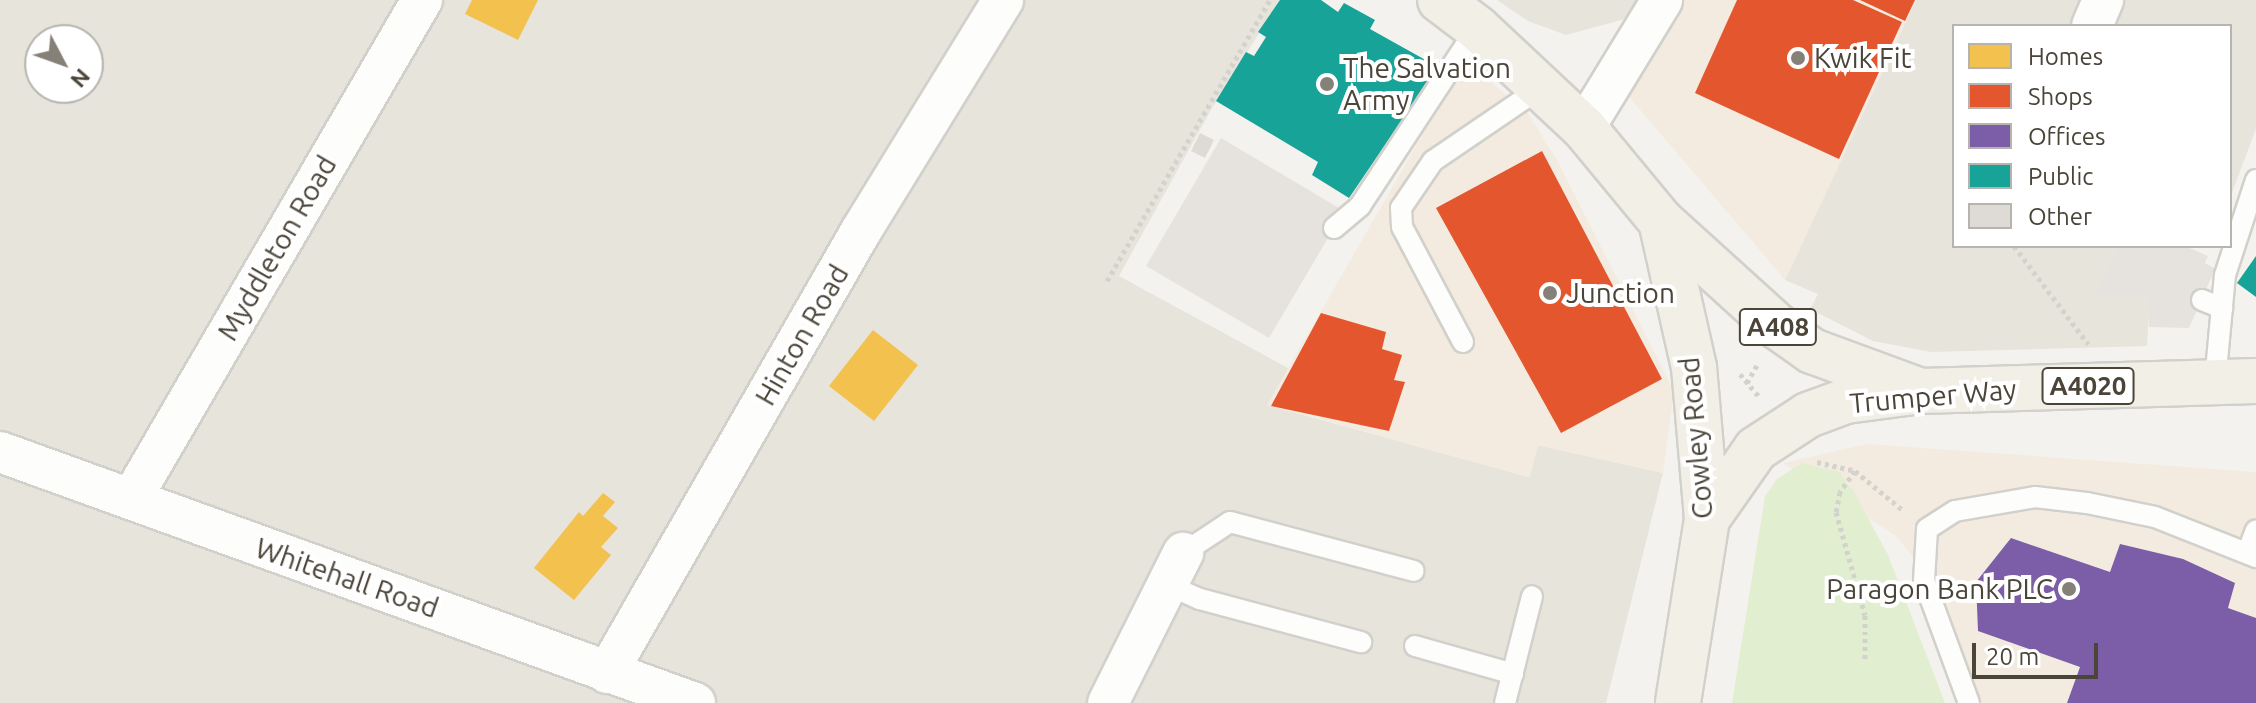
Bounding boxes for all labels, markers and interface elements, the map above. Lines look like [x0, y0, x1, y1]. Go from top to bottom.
north arrow [24, 24, 104, 104]
legend [1952, 24, 2232, 248]
place label: Kwik Fit [1814, 41, 1912, 75]
text: Homes [2028, 43, 2103, 70]
marker: Kwik Fit [1789, 49, 1807, 67]
place label: The Salvation Army [1343, 51, 1511, 117]
text: N [66, 64, 96, 93]
marker: The Salvation Army [1318, 75, 1336, 93]
text: Shops [2028, 83, 2093, 110]
text: Offices [2028, 123, 2106, 150]
street label: Myddleton Road [211, 150, 343, 346]
text: Public [2028, 163, 2093, 190]
text: Other [2028, 203, 2092, 230]
street label: Hinton Road [748, 259, 856, 411]
place label: Junction [1566, 276, 1675, 310]
marker: Junction [1541, 284, 1559, 302]
road number: A408 [1738, 305, 1818, 349]
street label: Cowley Road [1672, 356, 1720, 520]
road number: A4020 [2040, 364, 2136, 408]
street label: Trumper Way [1848, 372, 2018, 420]
street label: Whitehall Road [251, 531, 443, 625]
place label: Paragon Bank PLC [1826, 572, 2053, 606]
marker: Paragon Bank PLC [2060, 580, 2078, 598]
scale bar [1976, 627, 2102, 677]
text: 20 m [1986, 643, 2039, 670]

